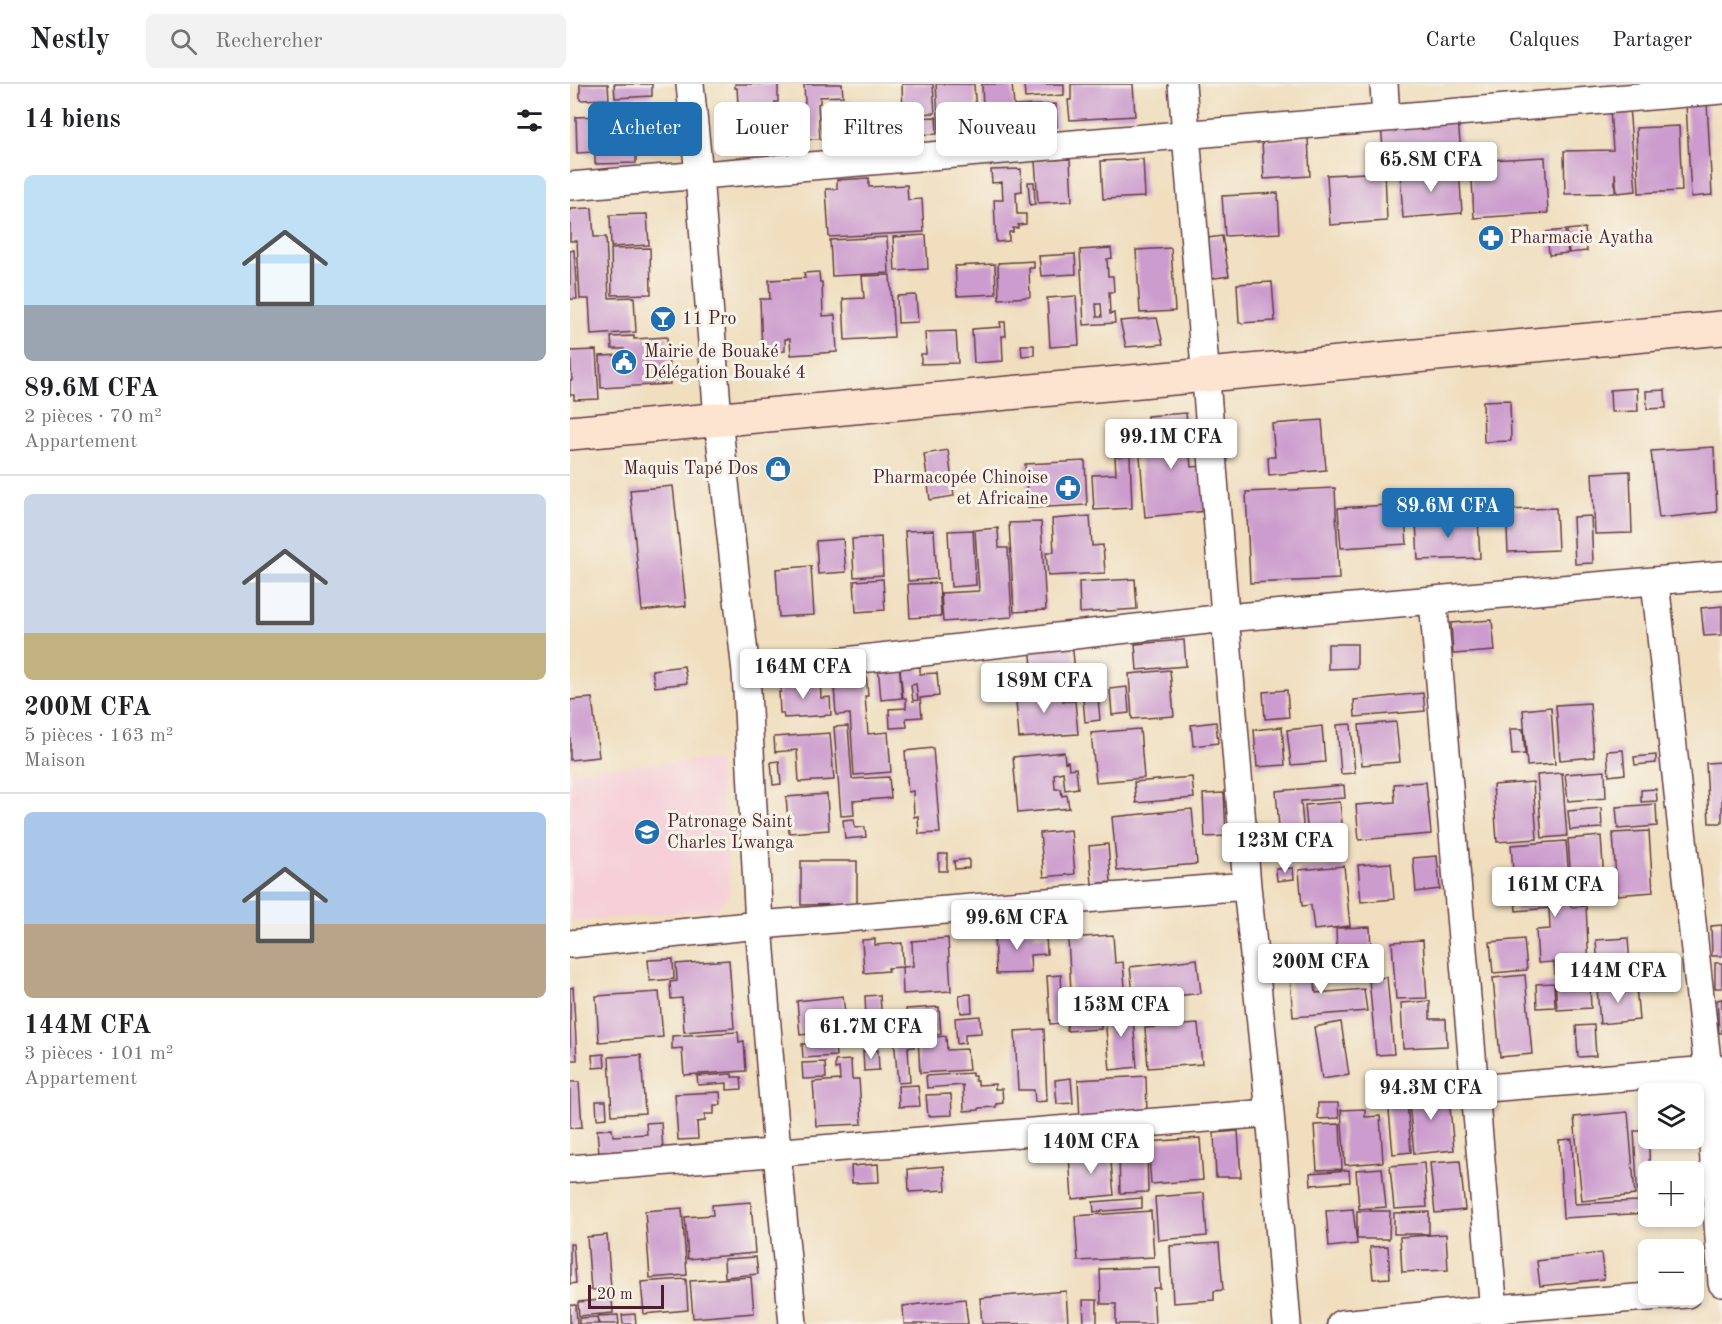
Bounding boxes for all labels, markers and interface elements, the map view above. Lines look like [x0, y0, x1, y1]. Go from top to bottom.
search box [146, 14, 566, 68]
icon: search [167, 25, 200, 58]
text: Nestly [30, 27, 110, 55]
text: Rechercher [215, 30, 322, 52]
text: Carte [1426, 30, 1476, 51]
text: Calques [1509, 30, 1579, 51]
text: Partager [1612, 30, 1692, 51]
chip: Acheter [588, 102, 702, 156]
chip: Louer [714, 102, 810, 156]
chip: Filtres [822, 102, 924, 156]
chip: Nouveau [936, 102, 1057, 156]
icon: filters [513, 104, 546, 137]
text: 14 biens [24, 107, 121, 133]
pin: 65.8M CFA [1362, 142, 1500, 193]
text: 65.8M CFA [1379, 151, 1483, 171]
icon: home [231, 214, 339, 322]
pharmacy icon: Pharmacie Ayatha [1476, 223, 1506, 253]
place label: Pharmacie Ayatha [1510, 229, 1653, 247]
bar icon: 11 Pro [648, 304, 678, 334]
place label: 11 Pro [682, 310, 737, 328]
place label: Mairie de Bouaké Délégation Bouaké 4 [644, 343, 806, 382]
public building icon: Mairie de Bouaké Délégation Bouaké 4 [609, 347, 639, 377]
text: 89.6M CFA [24, 376, 159, 402]
text: 2 pièces · 70 m² [24, 407, 162, 427]
pin: 99.1M CFA [1102, 419, 1240, 470]
text: 99.1M CFA [1119, 428, 1223, 448]
text: Appartement [24, 432, 137, 452]
shop icon: Maquis Tapé Dos [763, 454, 793, 484]
place label: Maquis Tapé Dos [623, 460, 758, 478]
place label: Pharmacopée Chinoise et Africaine [873, 469, 1048, 508]
pharmacy icon: Pharmacopée Chinoise et Africaine [1053, 473, 1083, 503]
pin: 89.6M CFA [1379, 488, 1517, 539]
text: 89.6M CFA [1396, 497, 1500, 517]
icon: home [231, 533, 339, 641]
pin: 164M CFA [741, 649, 865, 700]
text: 164M CFA [754, 658, 852, 678]
pin: 189M CFA [982, 663, 1106, 714]
text: 189M CFA [995, 672, 1093, 692]
text: 200M CFA [24, 695, 152, 721]
text: 5 pièces · 163 m² [24, 726, 173, 746]
text: Maison [24, 751, 85, 771]
place label: Patronage Saint Charles Lwanga [667, 813, 794, 852]
school or university icon: Patronage Saint Charles Lwanga [632, 817, 662, 847]
pin: 123M CFA [1223, 823, 1347, 874]
text: 123M CFA [1236, 832, 1334, 852]
icon: home [231, 851, 339, 959]
pin: 161M CFA [1493, 867, 1617, 918]
text: 161M CFA [1506, 876, 1604, 896]
pin: 99.6M CFA [948, 900, 1086, 951]
text: 99.6M CFA [965, 909, 1069, 929]
pin: 200M CFA [1259, 944, 1383, 995]
text: 200M CFA [1272, 953, 1370, 973]
pin: 144M CFA [1556, 953, 1680, 1004]
text: 144M CFA [1569, 962, 1667, 982]
pin: 153M CFA [1059, 987, 1183, 1038]
text: 153M CFA [1072, 996, 1170, 1016]
pin: 61.7M CFA [802, 1009, 940, 1060]
text: 144M CFA [24, 1013, 152, 1039]
text: 61.7M CFA [819, 1018, 923, 1038]
text: 3 pièces · 101 m² [24, 1044, 173, 1064]
text: Appartement [24, 1069, 137, 1089]
pin: 94.3M CFA [1362, 1070, 1500, 1121]
text: 94.3M CFA [1379, 1079, 1483, 1099]
map controls [1638, 1083, 1704, 1305]
button: layers [1638, 1083, 1704, 1149]
pin: 140M CFA [1029, 1124, 1153, 1175]
text: 140M CFA [1042, 1133, 1140, 1153]
button: + [1638, 1161, 1704, 1227]
button: − [1638, 1239, 1704, 1305]
scale bar [588, 1282, 664, 1310]
text: 20 m [597, 1287, 633, 1303]

